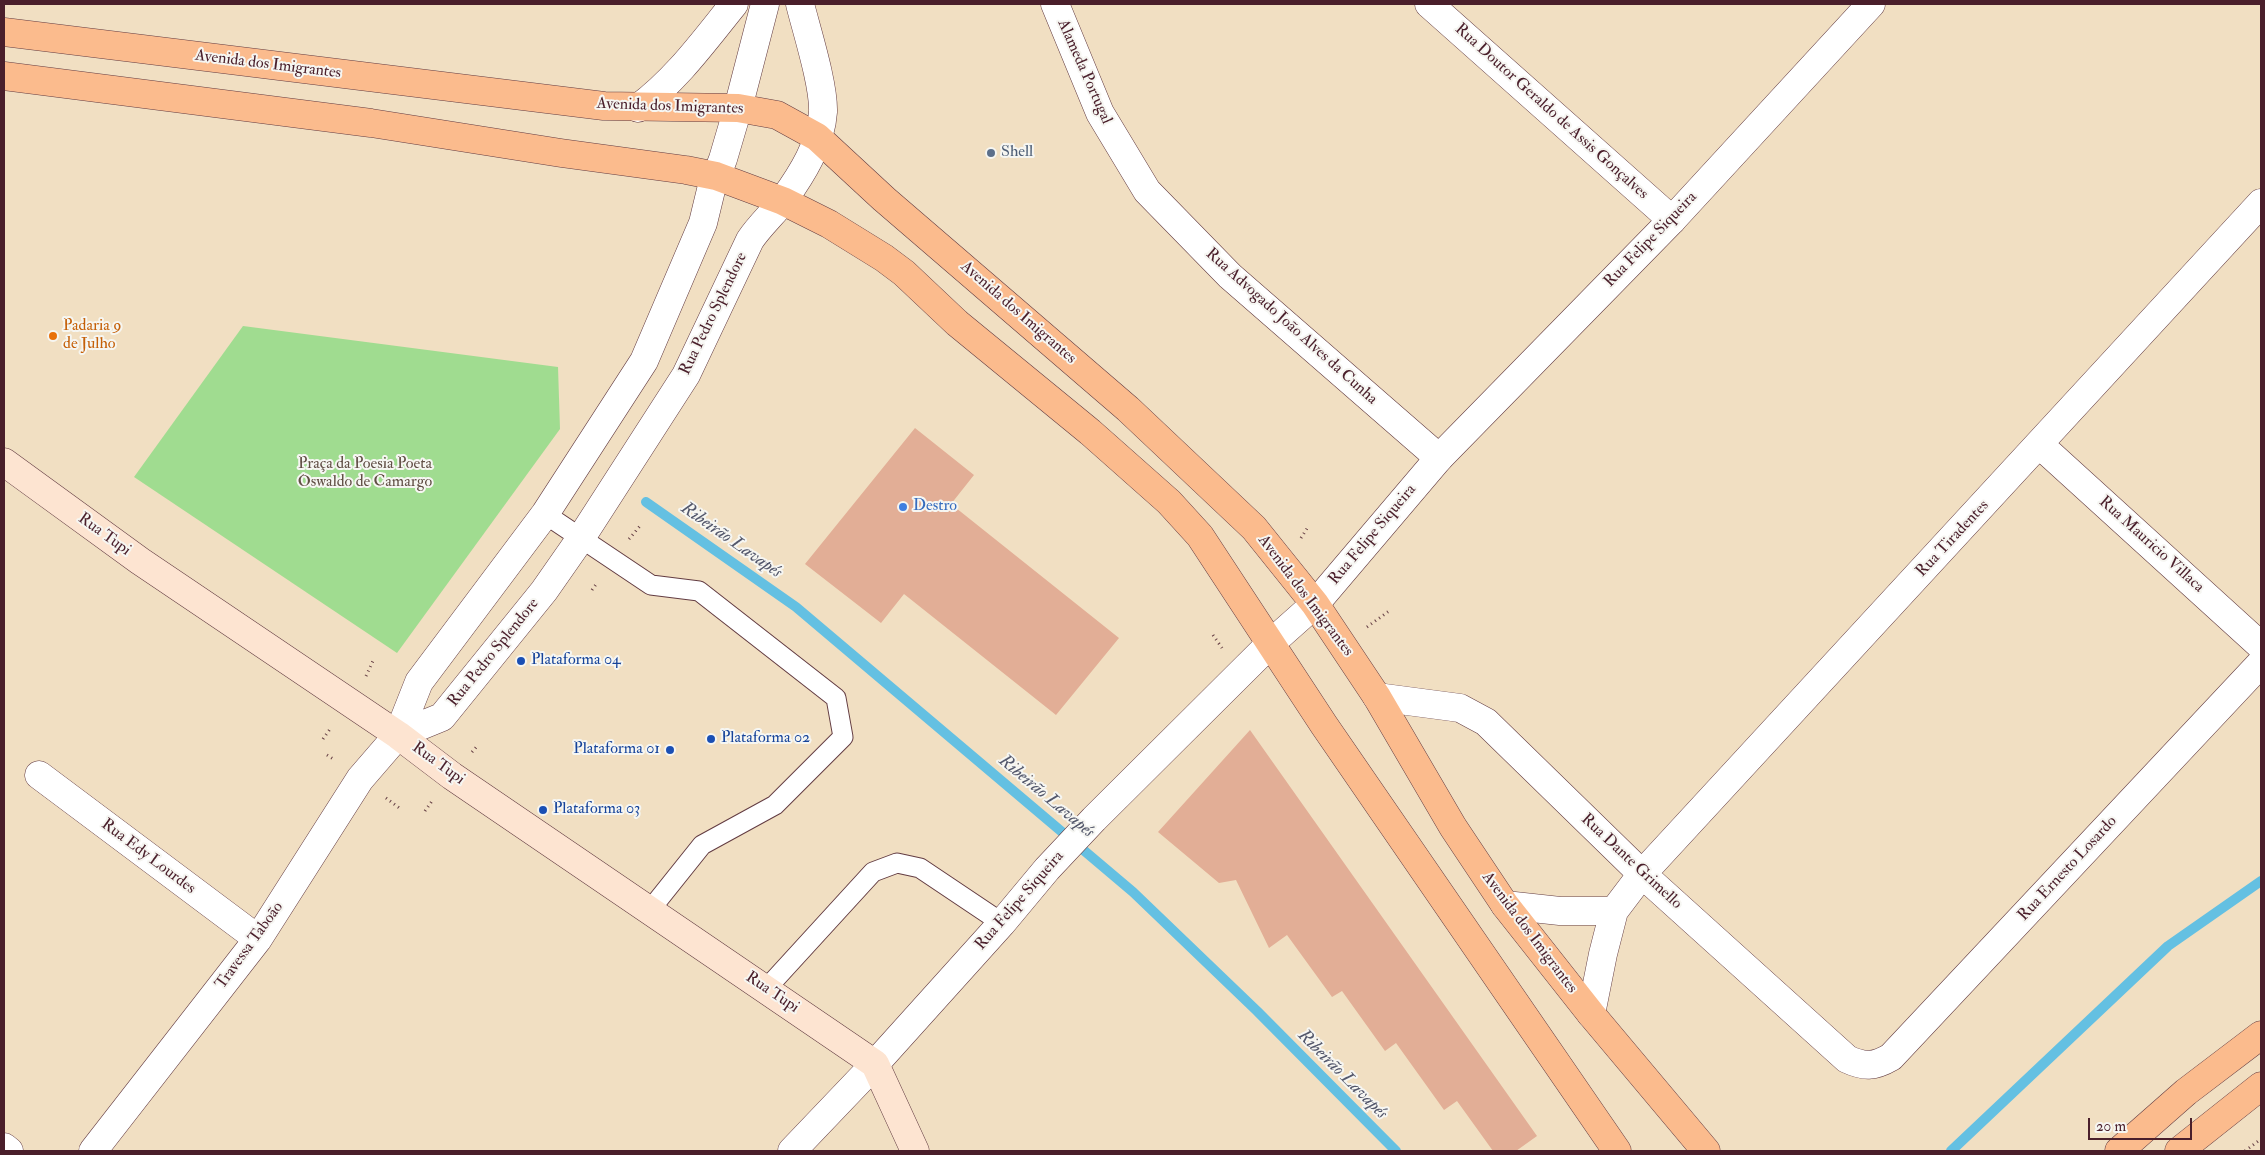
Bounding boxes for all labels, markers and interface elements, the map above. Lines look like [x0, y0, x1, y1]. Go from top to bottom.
street label: Alameda Portugal [1052, 17, 1116, 127]
street label: Rua Doutor Geraldo de Assis Gonçalves [1450, 20, 1652, 204]
street label: Avenida dos Imigrantes [194, 47, 342, 83]
street label: Avenida dos Imigrantes [596, 95, 744, 119]
place label: Shell [1001, 143, 1033, 163]
marker: Shell [985, 147, 997, 159]
street label: Rua Felipe Siqueira [1601, 188, 1701, 292]
street label: Rua Advogado João Alves da Cunha [1201, 245, 1381, 409]
street label: Rua Pedro Splendore [676, 250, 752, 378]
street label: Avenida dos Imigrantes [956, 258, 1080, 368]
place label: Padaria 9 de Julho [63, 317, 121, 355]
marker: Padaria 9 de Julho [47, 330, 59, 342]
park label: Praça da Poesia Poeta Oswaldo de Camargo [298, 455, 432, 493]
street label: Rua Felipe Siqueira [1325, 481, 1421, 589]
street label: Rua Mauricio Villaca [2094, 493, 2208, 597]
place label: Destro [913, 497, 957, 517]
street label: Rua Tiradentes [1913, 497, 1993, 581]
water label: Ribeirão Lavapés [676, 498, 786, 584]
marker: Destro [897, 501, 909, 513]
street label: Rua Tupi [74, 510, 134, 560]
street label: Avenida dos Imigrantes [1253, 532, 1357, 660]
street label: Rua Pedro Splendore [444, 595, 544, 711]
place label: Plataforma 04 [531, 651, 621, 671]
marker: Plataforma 04 [515, 655, 527, 667]
place label: Plataforma 02 [721, 729, 810, 749]
marker: Plataforma 02 [705, 733, 717, 745]
street label: Rua Tupi [408, 739, 468, 789]
place label: Plataforma 01 [573, 740, 660, 760]
marker: Plataforma 01 [664, 744, 676, 756]
water label: Ribeirão Lavapés [994, 751, 1098, 843]
place label: Plataforma 03 [553, 800, 640, 820]
marker: Plataforma 03 [537, 804, 549, 816]
street label: Rua Dante Grimello [1577, 810, 1685, 914]
street label: Rua Ernesto Losardo [2014, 813, 2122, 925]
street label: Rua Edy Lourdes [97, 815, 199, 899]
street label: Rua Felipe Siqueira [972, 847, 1068, 955]
street label: Avenida dos Imigrantes [1477, 869, 1581, 997]
street label: Travessa Taboão [212, 899, 288, 993]
street label: Rua Tupi [742, 968, 802, 1018]
water label: Ribeirão Lavapés [1293, 1026, 1391, 1124]
scale bar [2090, 1108, 2194, 1140]
text: 20 m [2096, 1117, 2126, 1136]

